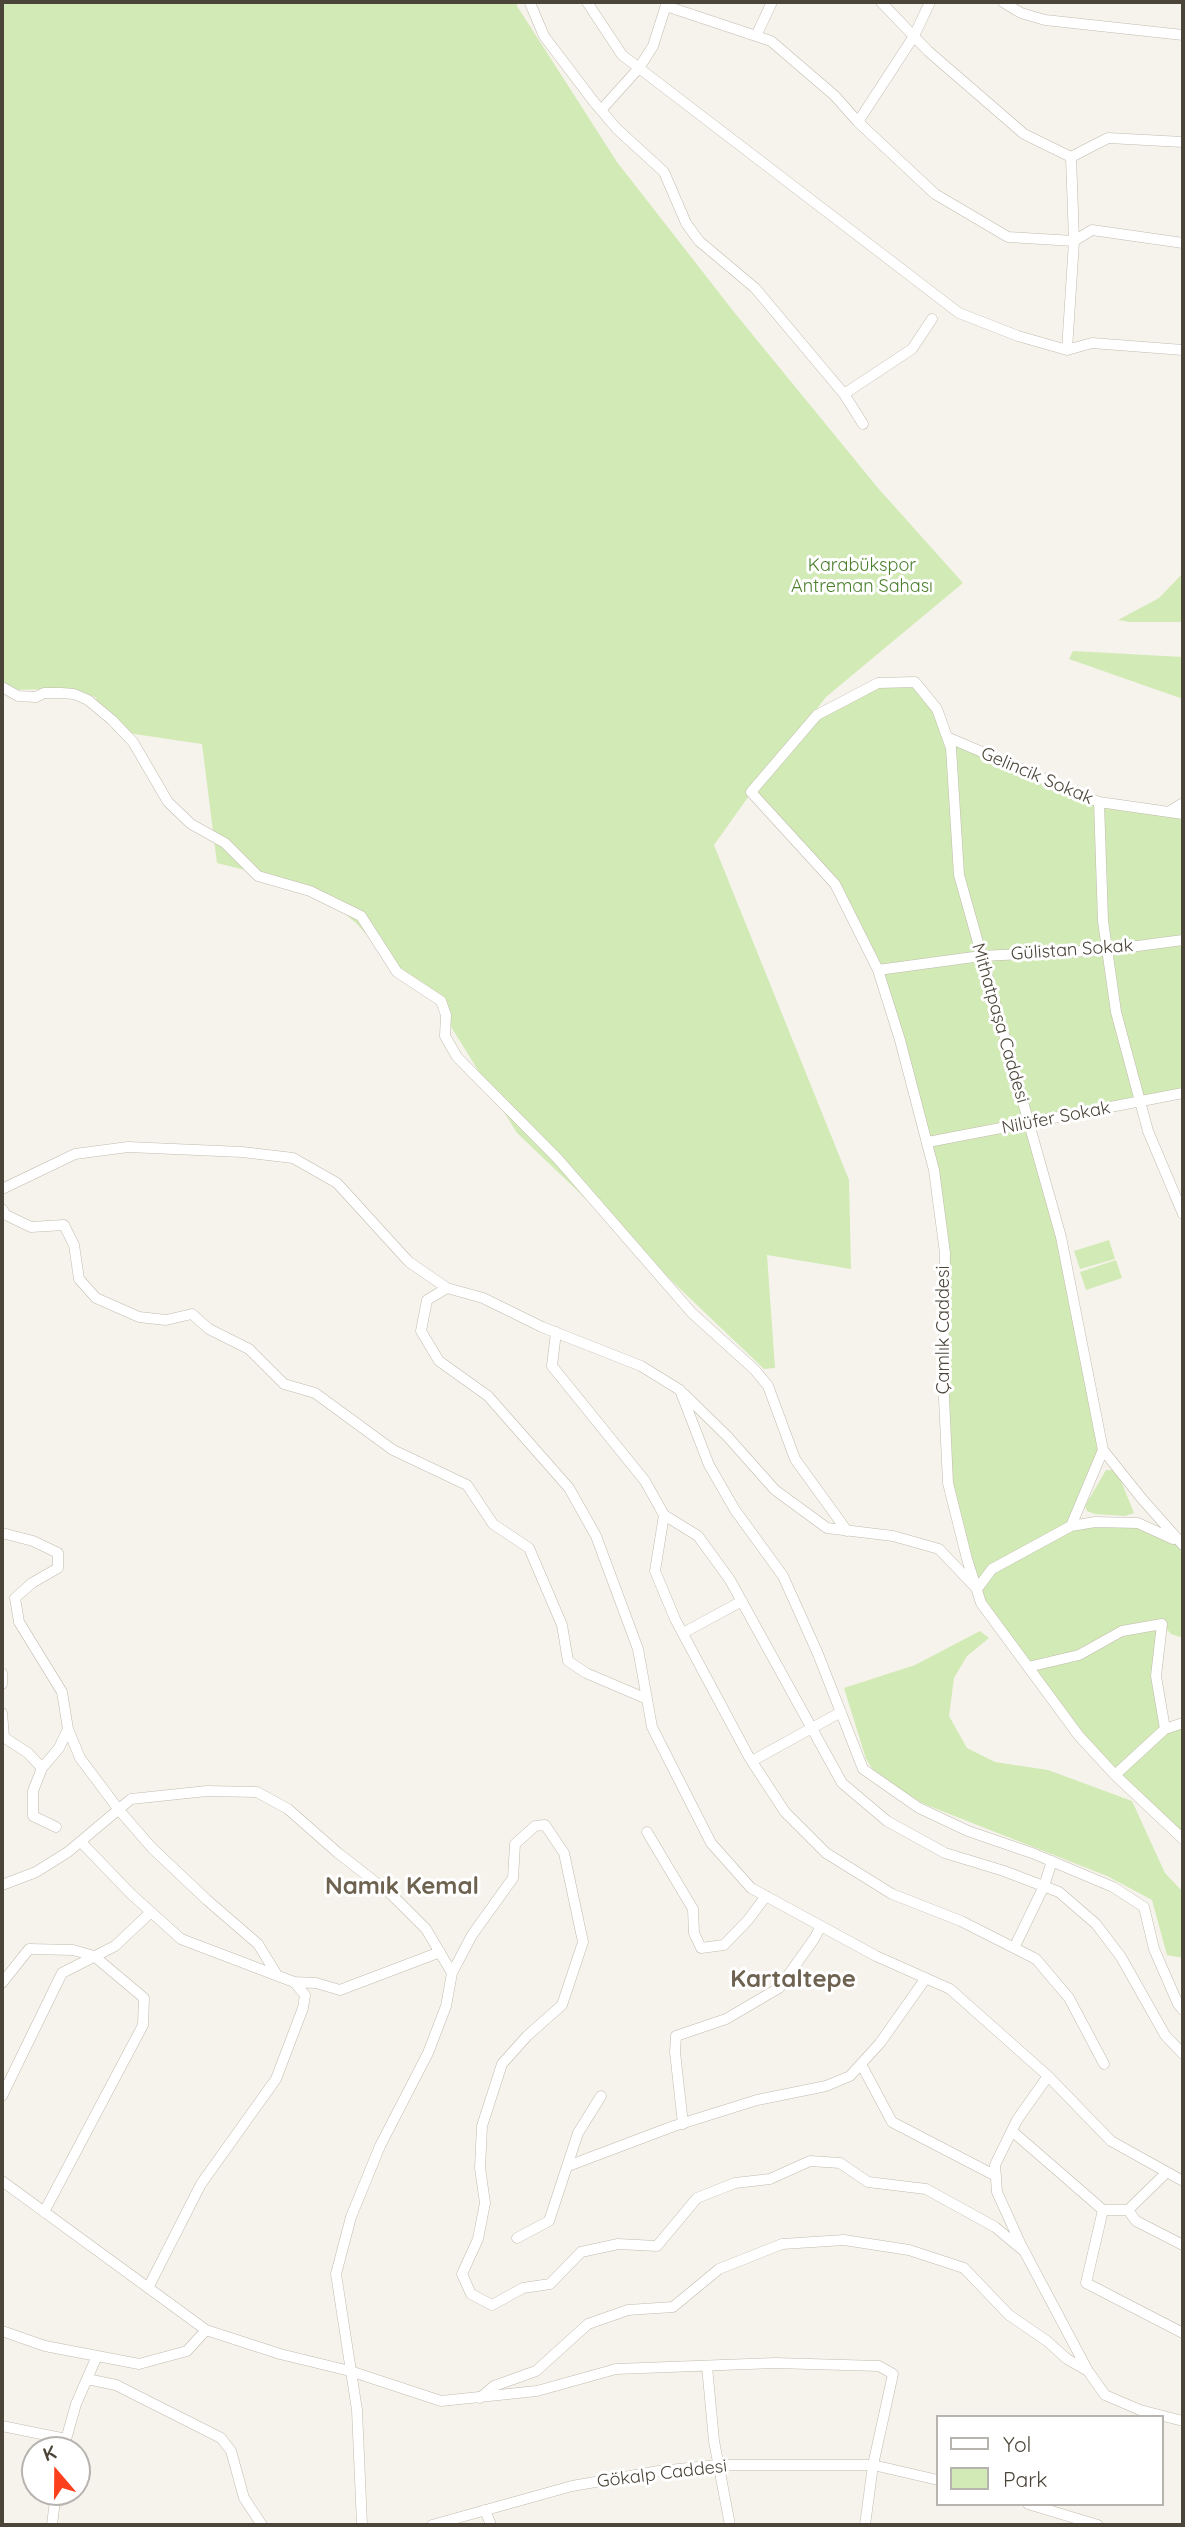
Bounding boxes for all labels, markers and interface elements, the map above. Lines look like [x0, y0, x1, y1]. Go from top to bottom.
park label: Karabükspor Antreman Sahası [791, 555, 933, 598]
street label: Gelincik Sokak [978, 743, 1096, 809]
street label: Gülistan Sokak [1010, 935, 1134, 965]
street label: Mithatpaşa Caddesi [967, 941, 1033, 1105]
street label: Nilüfer Sokak [1000, 1097, 1112, 1139]
street label: Çamlık Caddesi [933, 1266, 955, 1394]
district label: Namık Kemal [325, 1873, 479, 1901]
district label: Kartaltepe [730, 1966, 856, 1994]
legend [936, 2415, 1164, 2506]
text: Yol [1003, 2431, 1031, 2457]
north arrow [21, 2436, 91, 2506]
text: K [40, 2440, 59, 2467]
street label: Gökalp Caddesi [596, 2455, 728, 2493]
text: Park [1003, 2466, 1047, 2492]

